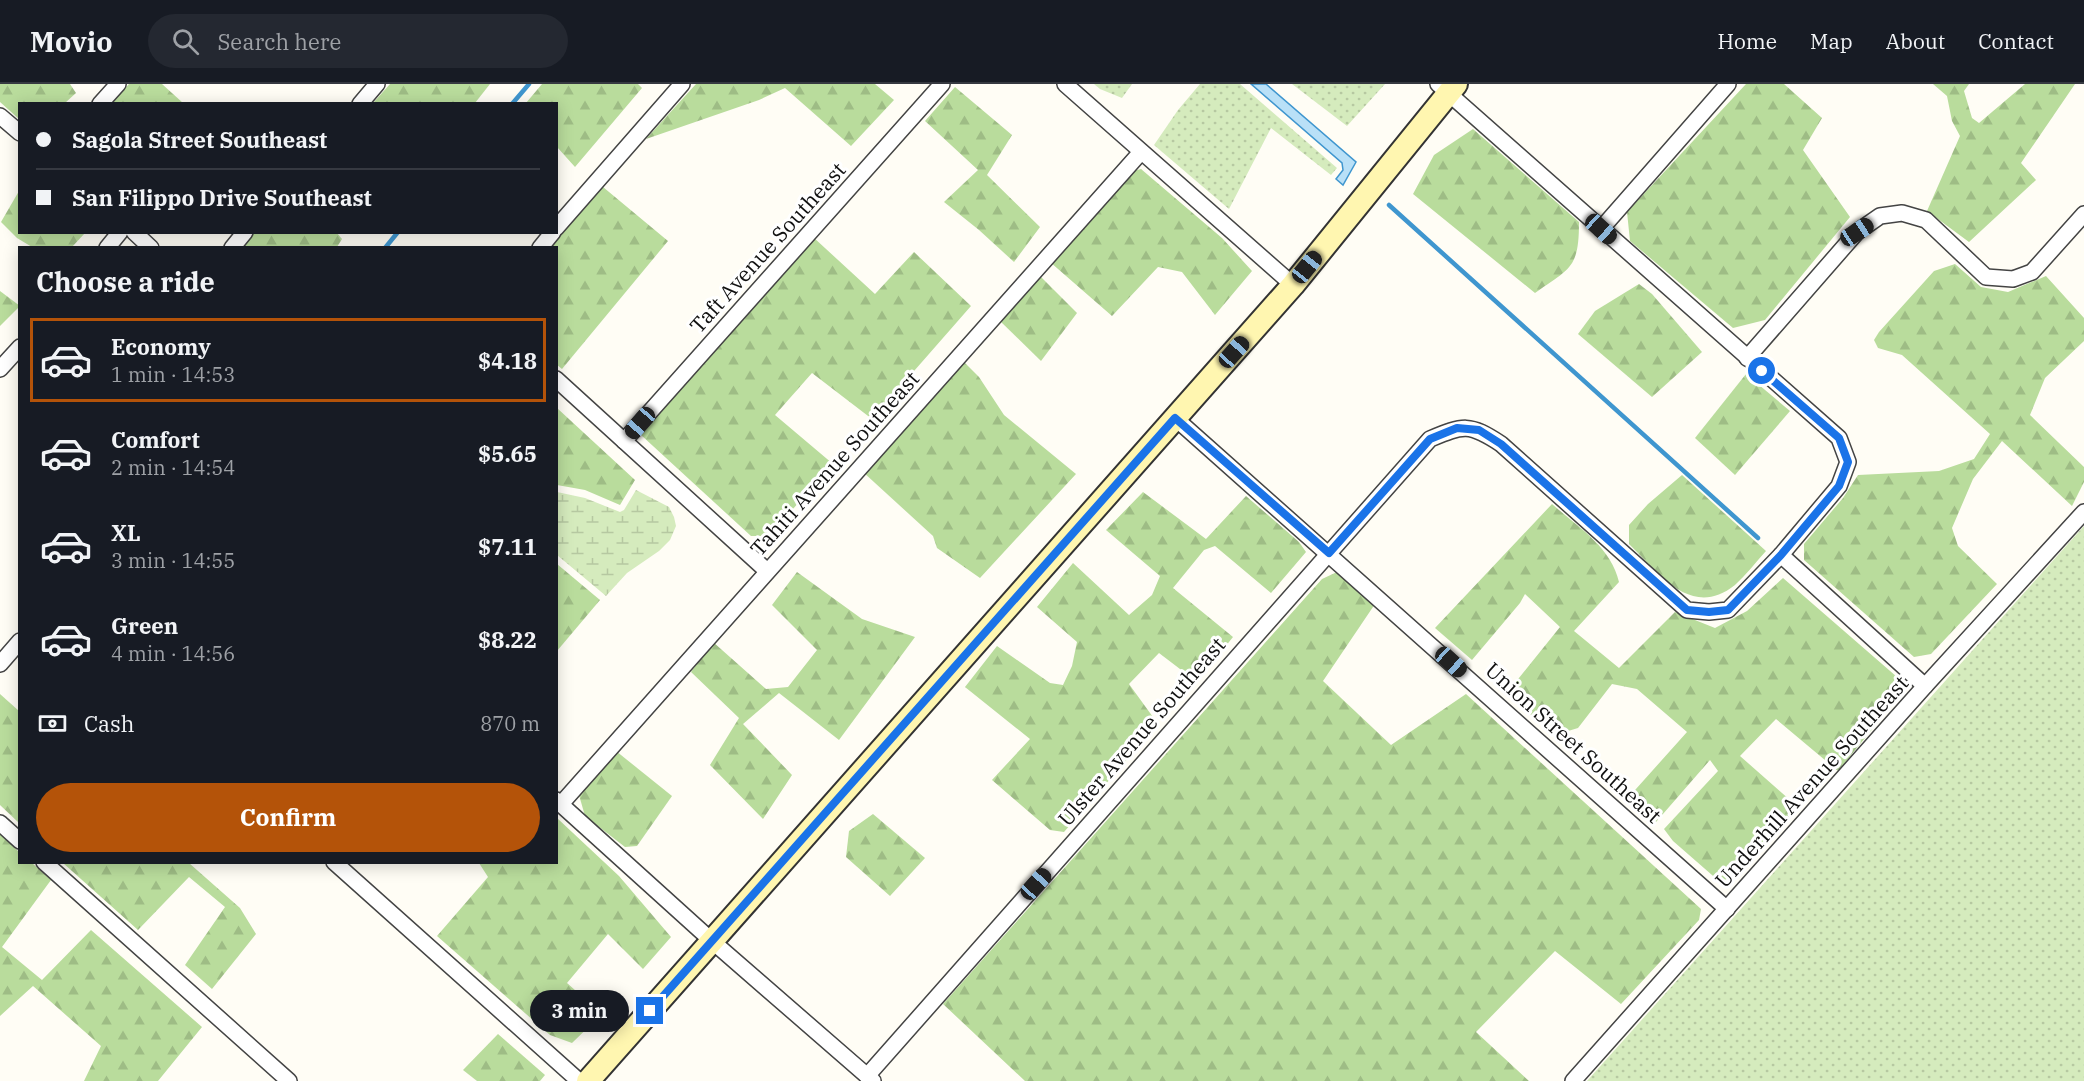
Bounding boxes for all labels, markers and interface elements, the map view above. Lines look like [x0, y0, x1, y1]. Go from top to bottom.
search box [148, 14, 568, 68]
text: Movio [30, 23, 112, 60]
icon: search [169, 25, 202, 58]
text: Search here [217, 27, 341, 56]
text: Home [1717, 27, 1777, 55]
text: Map [1810, 27, 1853, 55]
text: About [1886, 27, 1945, 55]
text: Contact [1978, 27, 2054, 55]
text: Sagola Street Southeast [72, 125, 327, 154]
street label: Taft Avenue Southeast [683, 156, 851, 339]
text: San Filippo Drive Southeast [72, 183, 372, 212]
car [1582, 210, 1620, 248]
car [1837, 215, 1877, 249]
car [1289, 247, 1325, 287]
text: Choose a ride [36, 264, 215, 299]
text: Economy [111, 332, 211, 361]
icon: car [39, 333, 93, 387]
car [1215, 333, 1253, 371]
text: $4.18 [478, 346, 537, 375]
route start [1748, 357, 1775, 384]
text: 1 min · 14:53 [111, 361, 235, 388]
street label: Tahiti Avenue Southeast [744, 365, 925, 562]
car [621, 404, 659, 442]
text: Comfort [111, 425, 200, 454]
icon: car [39, 426, 93, 480]
text: $5.65 [478, 439, 537, 468]
text: 2 min · 14:54 [111, 454, 235, 481]
text: XL [111, 518, 141, 547]
icon: car [39, 519, 93, 573]
text: $7.11 [478, 532, 537, 561]
text: 3 min · 14:55 [111, 547, 235, 574]
text: Green [111, 611, 178, 640]
icon: car [39, 612, 93, 666]
text: $8.22 [478, 625, 537, 654]
street label: Ulster Avenue Southeast [1051, 631, 1231, 832]
text: 4 min · 14:56 [111, 640, 235, 667]
car [1432, 643, 1470, 681]
street label: Union Street Southeast [1480, 656, 1668, 829]
street label: Underhill Avenue Southeast [1708, 669, 1914, 893]
icon: cash [36, 707, 69, 740]
text: Cash [84, 709, 135, 738]
text: 870 m [480, 710, 540, 737]
button: Confirm [36, 783, 540, 852]
car [1017, 865, 1055, 903]
callout: 3 min [530, 990, 629, 1032]
text: 3 min [552, 997, 608, 1024]
route end [636, 997, 663, 1024]

